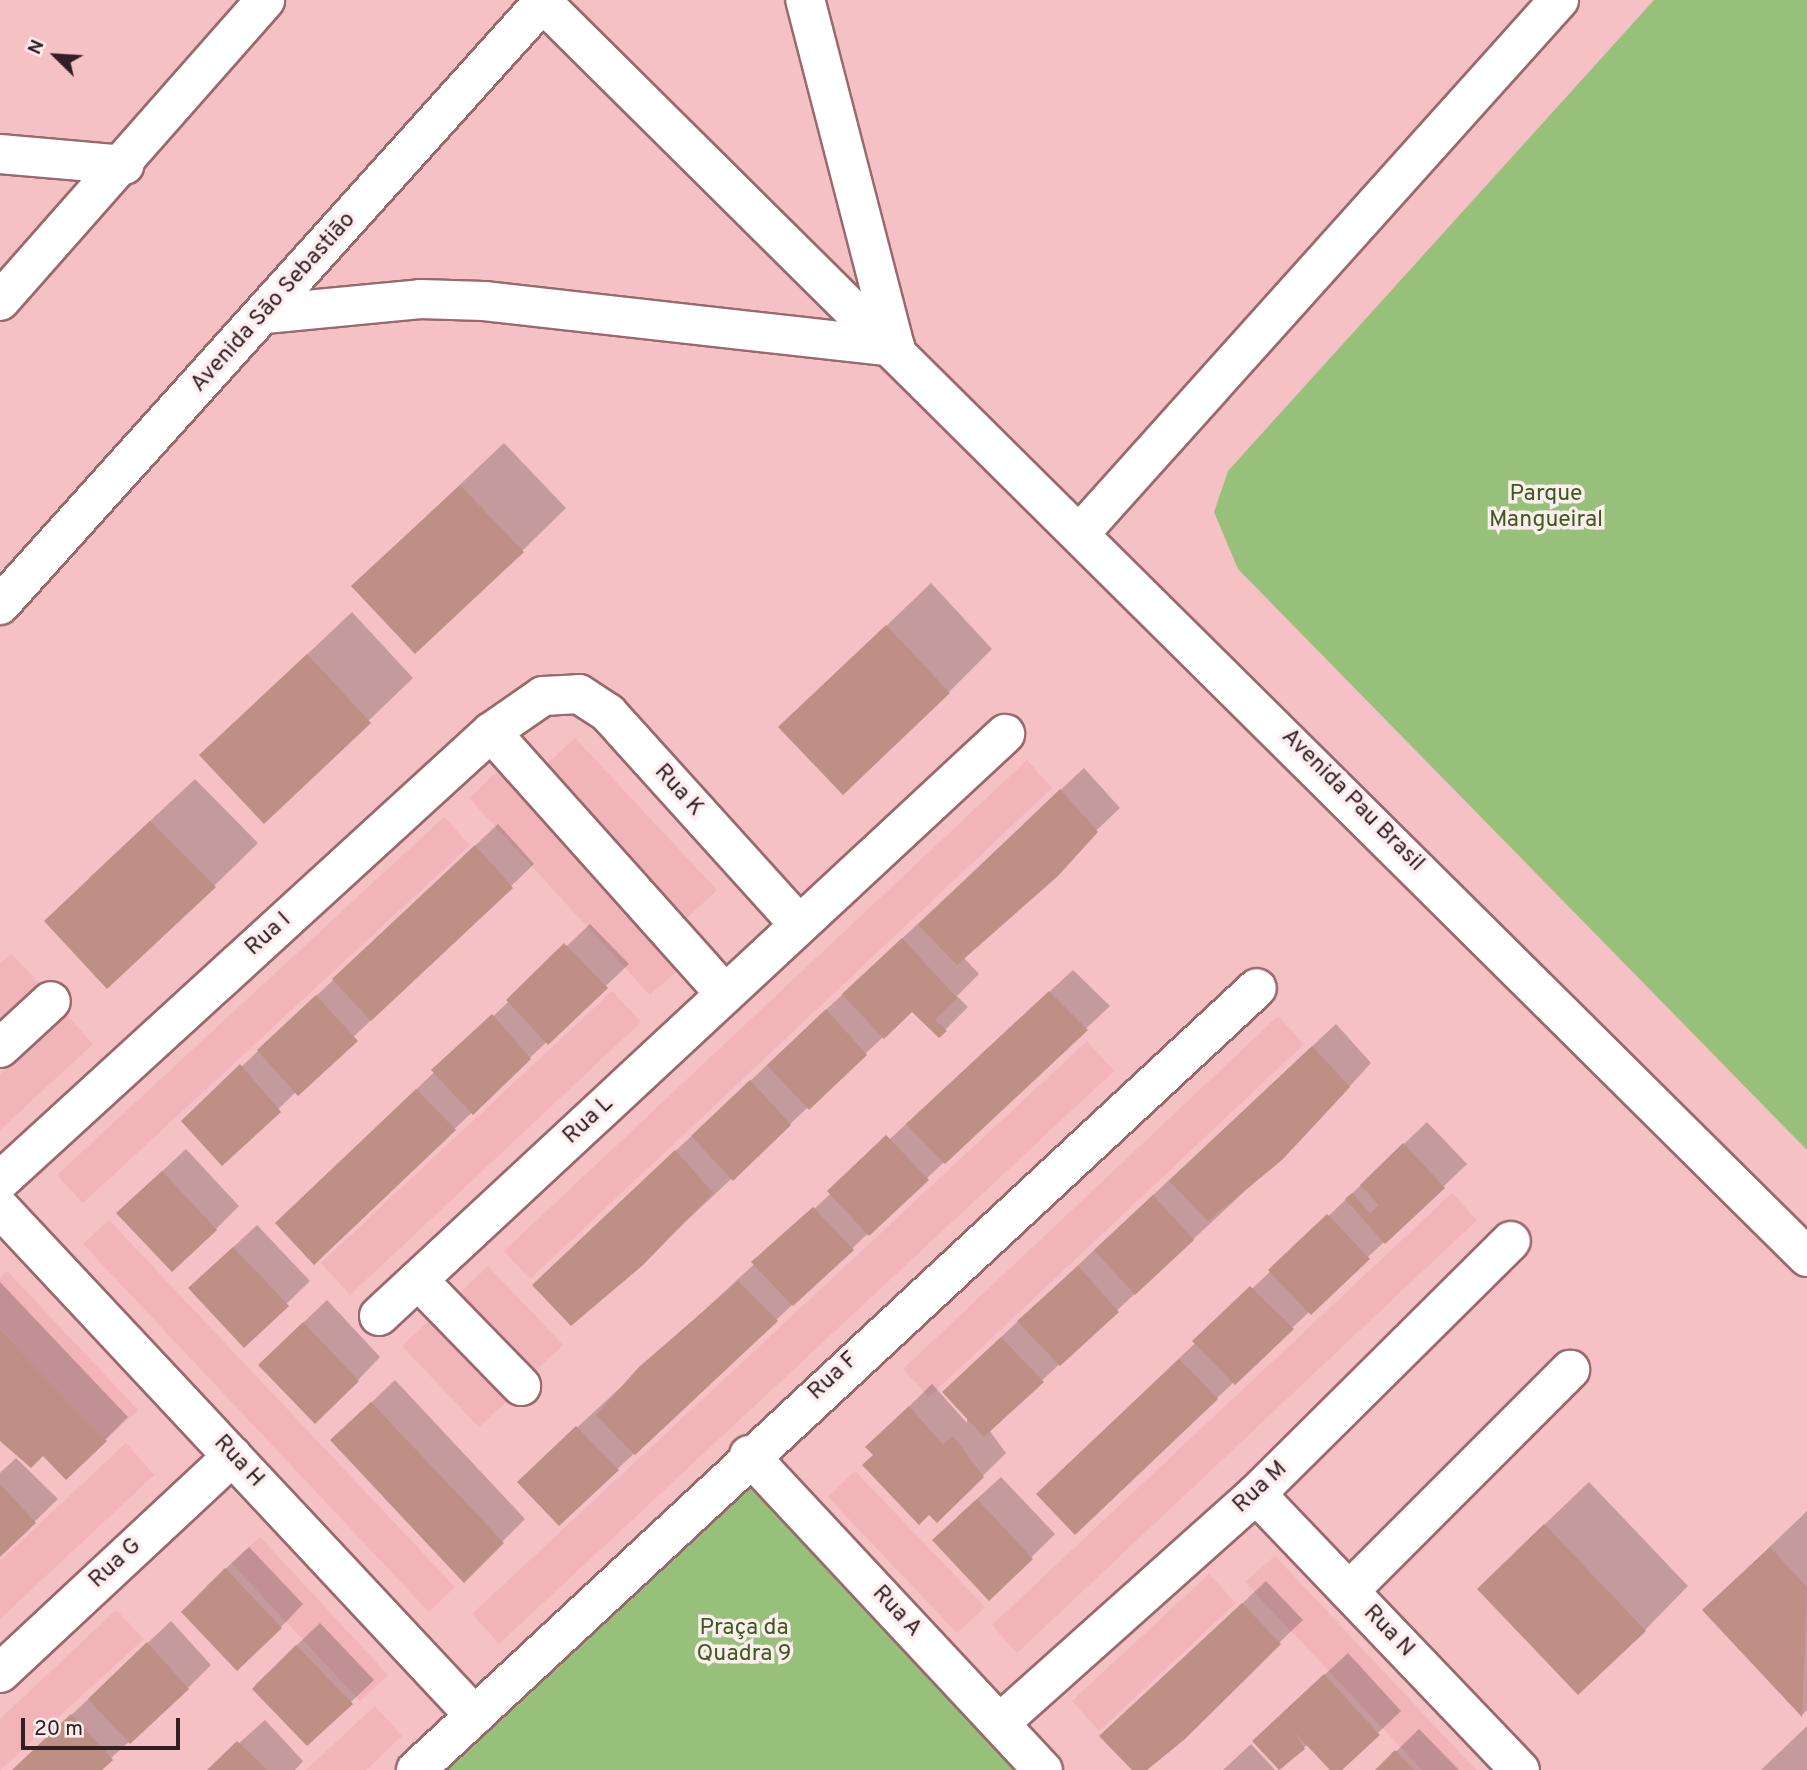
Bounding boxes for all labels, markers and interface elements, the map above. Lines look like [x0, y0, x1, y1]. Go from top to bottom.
north arrow [21, 21, 91, 91]
text: N [23, 36, 51, 59]
street label: Avenida São Sebastião [186, 207, 362, 399]
park label: Parque Mangueiral [1489, 481, 1603, 535]
street label: Avenida Pau Brasil [1275, 724, 1429, 878]
street label: Rua K [647, 759, 709, 823]
street label: Rua I [240, 907, 298, 963]
street label: Rua L [558, 1091, 620, 1151]
street label: Rua F [803, 1347, 865, 1407]
street label: Rua H [207, 1430, 269, 1494]
street label: Rua M [1228, 1456, 1294, 1520]
street label: Rua G [84, 1533, 148, 1595]
street label: Rua A [865, 1580, 927, 1644]
street label: Rua N [1357, 1600, 1419, 1664]
park label: Praça da Quadra 9 [697, 1615, 791, 1669]
scale bar [24, 1704, 184, 1748]
text: 20 m [34, 1716, 83, 1743]

